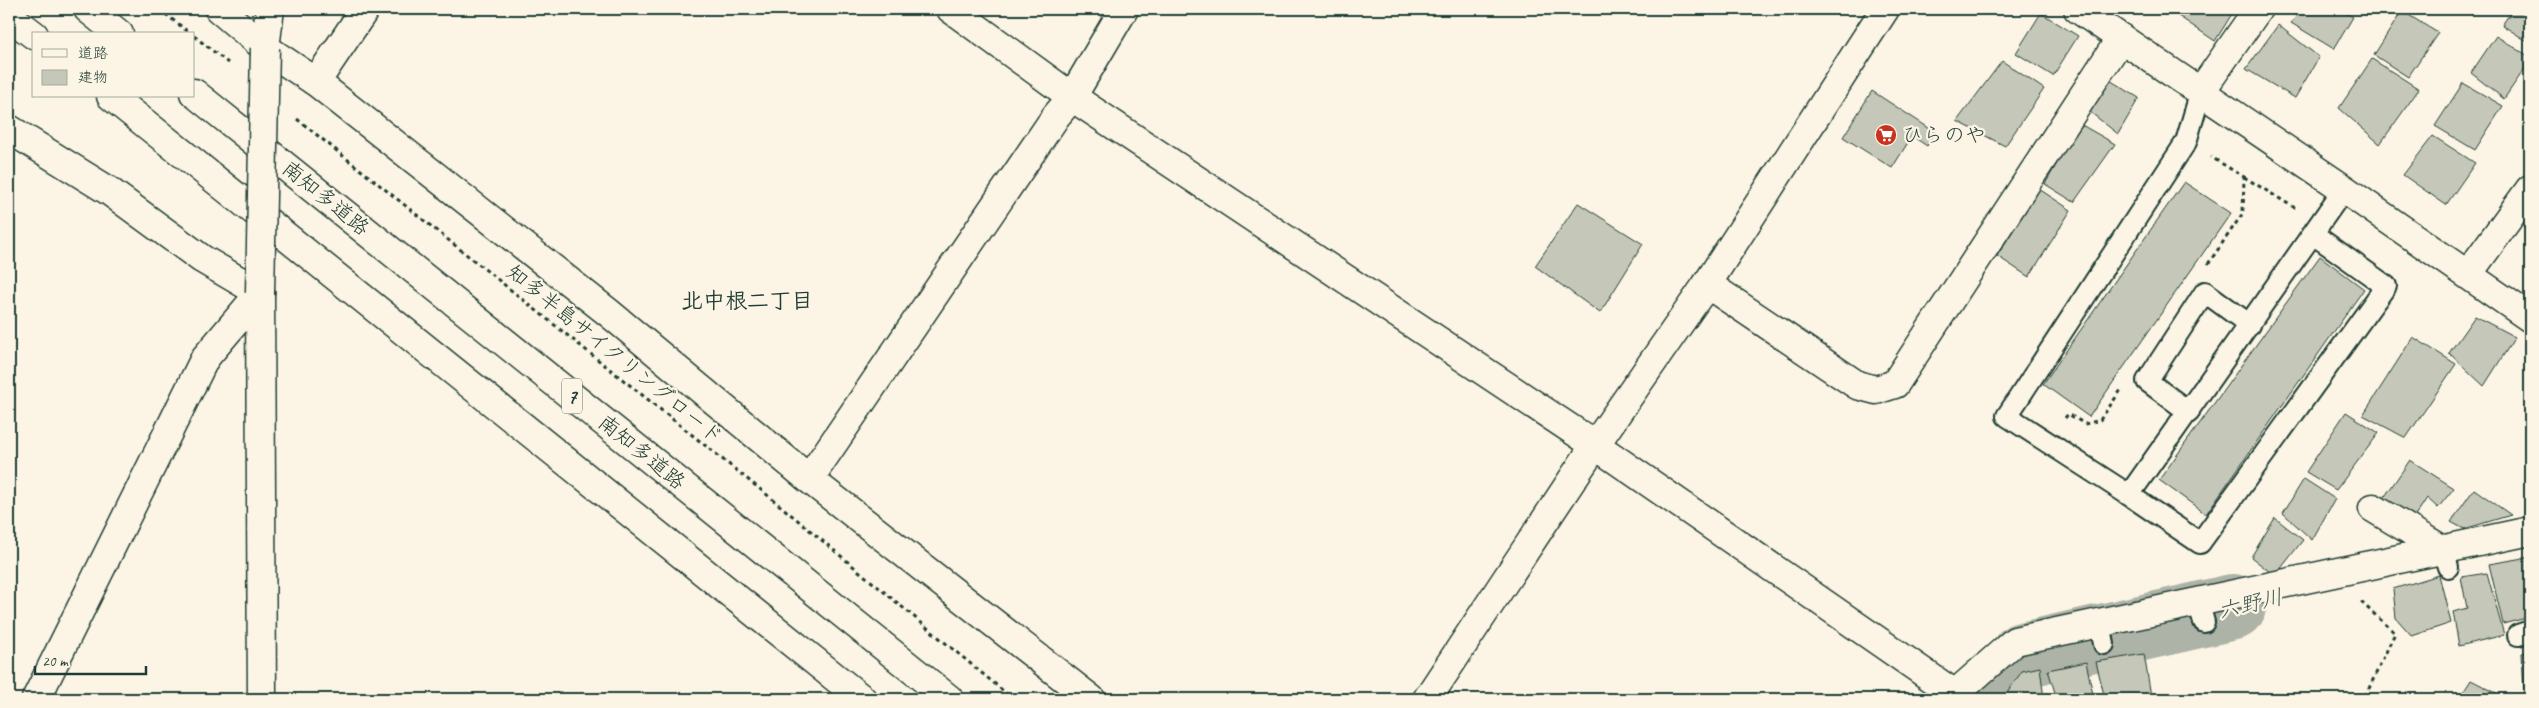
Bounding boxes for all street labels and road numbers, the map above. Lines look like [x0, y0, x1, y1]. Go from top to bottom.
street label: 南知多道路 [277, 155, 375, 241]
street label: 知多半島サイクリングロード [502, 259, 728, 449]
road number: 7 [562, 378, 582, 414]
street label: 南知多道路 [593, 409, 691, 495]

